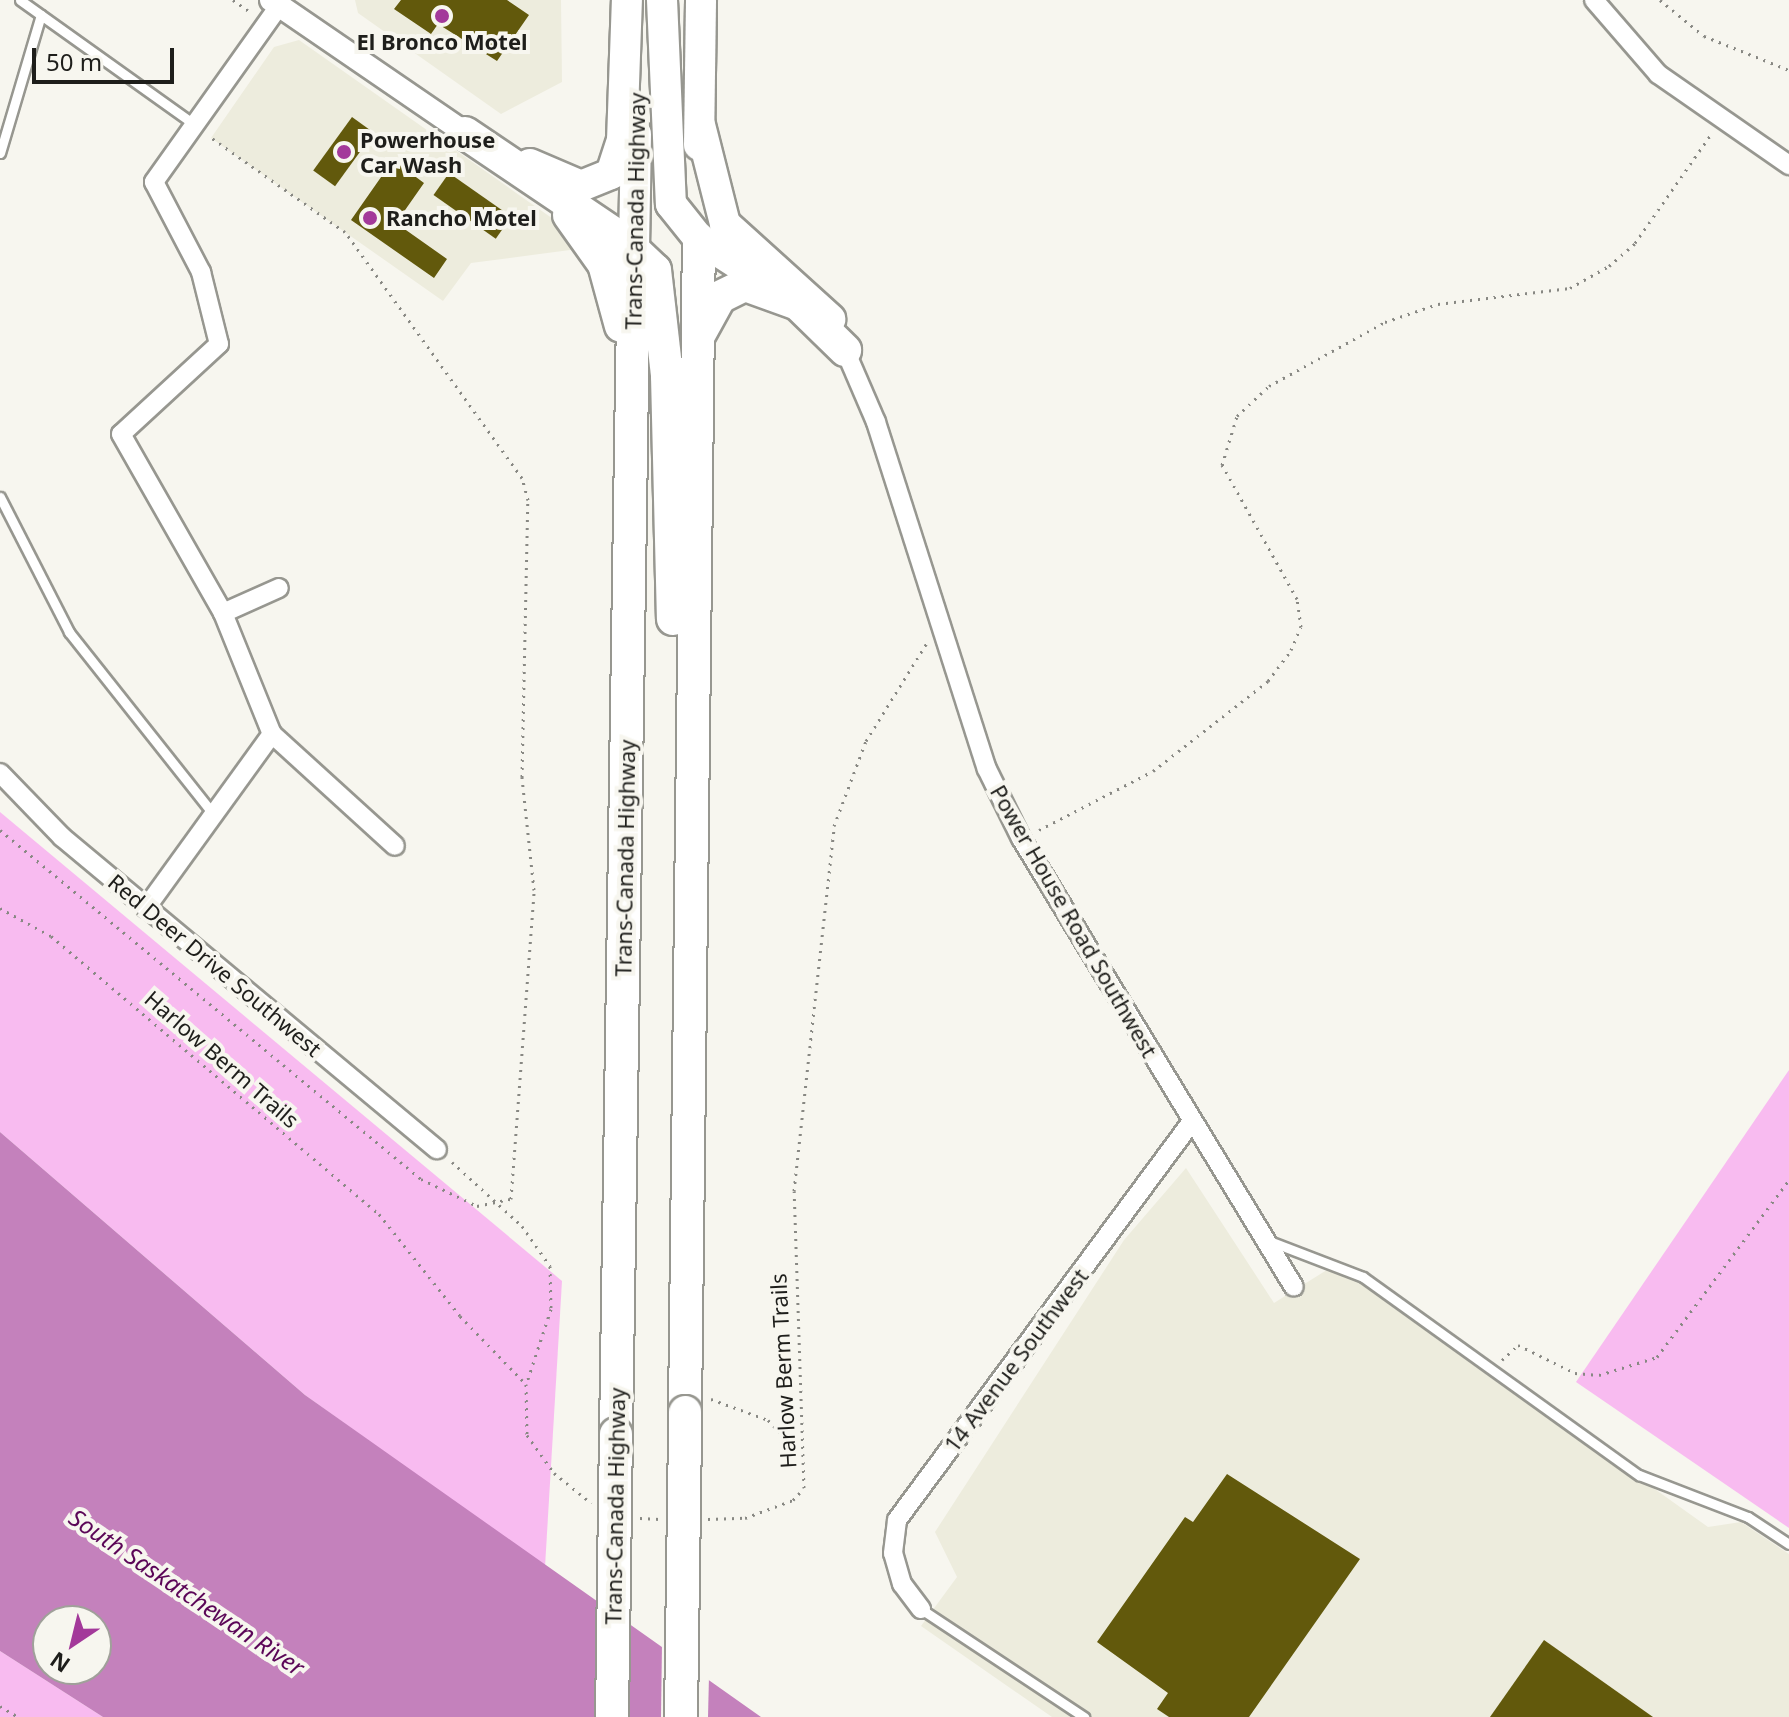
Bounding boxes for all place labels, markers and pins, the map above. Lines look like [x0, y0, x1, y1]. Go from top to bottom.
marker: El Bronco Motel [433, 7, 451, 25]
place label: El Bronco Motel [356, 29, 528, 55]
place label: Powerhouse Car Wash [360, 126, 495, 178]
marker: Powerhouse Car Wash [335, 143, 353, 161]
place label: Rancho Motel [386, 205, 537, 231]
marker: Rancho Motel [361, 209, 379, 227]

